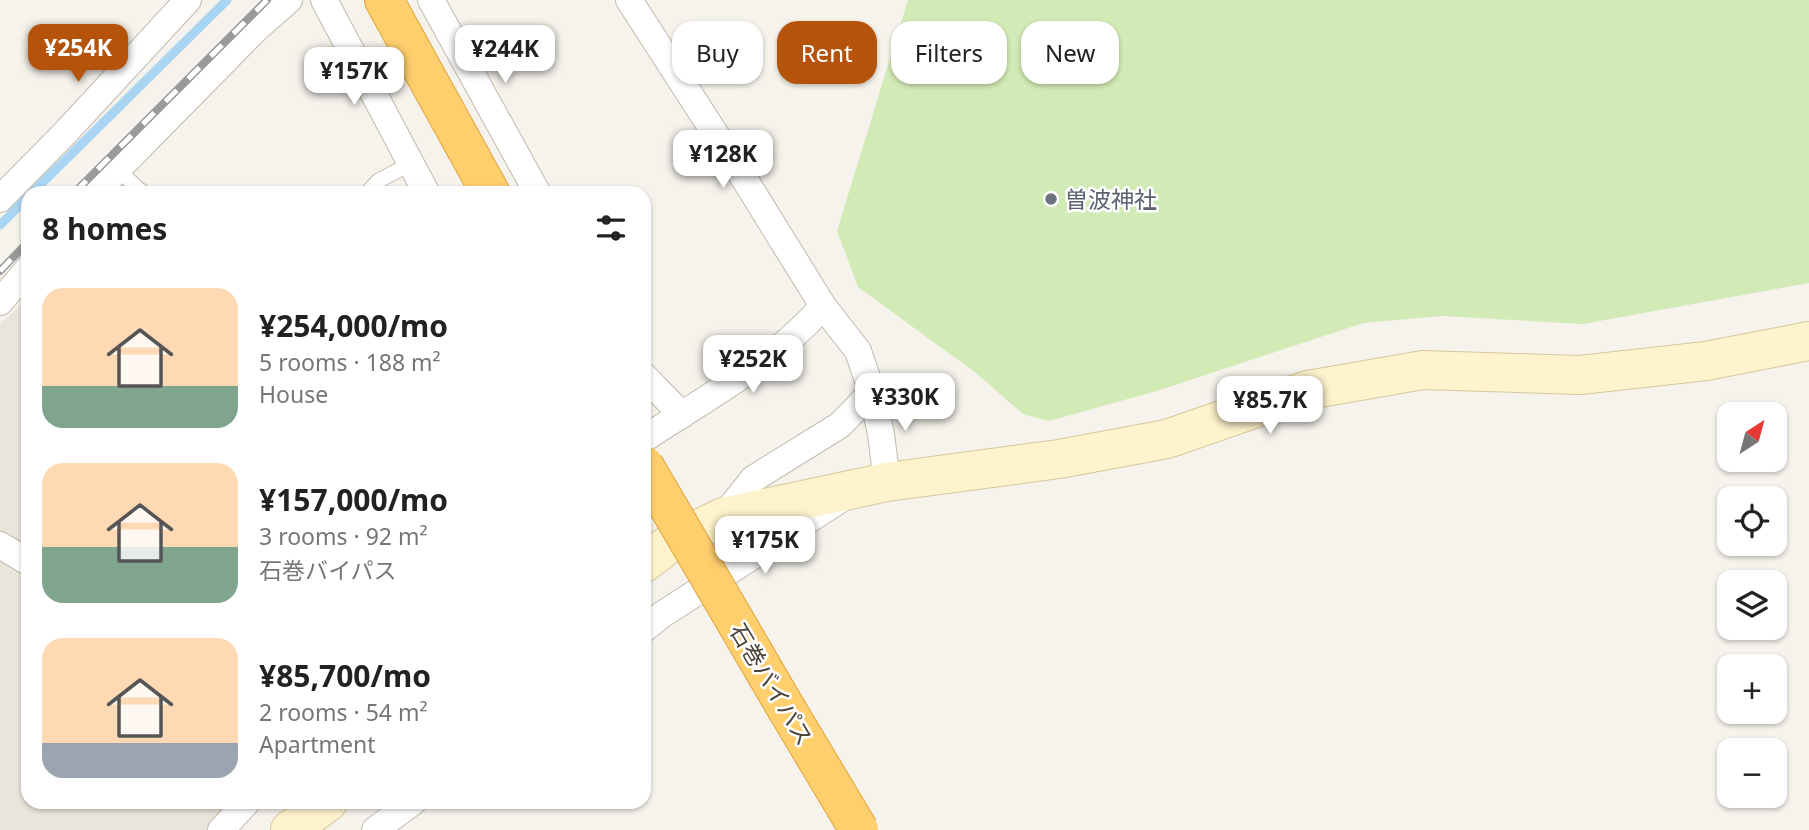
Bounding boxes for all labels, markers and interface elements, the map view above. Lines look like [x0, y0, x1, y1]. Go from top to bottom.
chip: Buy [672, 21, 763, 84]
chip: Rent [777, 21, 877, 84]
chip: Filters [891, 21, 1007, 84]
chip: New [1021, 21, 1119, 84]
pin: ¥254K [29, 24, 127, 84]
pin: ¥244K [456, 25, 554, 85]
text: ¥254K [44, 31, 112, 63]
text: ¥244K [471, 32, 539, 64]
pin: ¥157K [305, 48, 403, 107]
text: ¥157K [320, 54, 388, 86]
pin: ¥128K [674, 130, 772, 190]
text: ¥128K [689, 137, 757, 169]
place label: 曽波神社 [1065, 183, 1157, 215]
marker: 曽波神社 [1043, 191, 1059, 207]
text: 8 homes [42, 208, 167, 249]
icon: filters [592, 209, 630, 247]
text: ¥254,000/mo [259, 305, 448, 346]
icon: home [98, 316, 182, 400]
pin: ¥252K [704, 336, 802, 395]
text: ¥252K [719, 342, 787, 374]
text: 5 rooms · 188 m² [259, 346, 441, 378]
pin: ¥330K [856, 374, 954, 433]
pin: ¥85.7K [1213, 376, 1327, 436]
text: House [259, 378, 328, 410]
text: ¥330K [871, 380, 939, 412]
text: ¥85.7K [1233, 383, 1307, 415]
north arrow [1717, 402, 1787, 472]
map controls [1717, 402, 1787, 808]
text: ¥157,000/mo [259, 479, 448, 520]
button: locate [1717, 486, 1787, 556]
icon: home [98, 491, 182, 575]
pin: ¥175K [716, 516, 814, 576]
text: 3 rooms · 92 m² [259, 520, 428, 552]
text: ¥175K [731, 523, 799, 555]
text: 石巻バイパス [259, 554, 397, 586]
button: layers [1717, 570, 1787, 640]
street label: 石巻バイパス [723, 617, 821, 751]
button: + [1717, 654, 1787, 724]
text: ¥85,700/mo [259, 655, 431, 696]
icon: home [98, 666, 182, 750]
text: 2 rooms · 54 m² [259, 696, 428, 728]
text: Apartment [259, 728, 376, 760]
button: − [1717, 738, 1787, 808]

